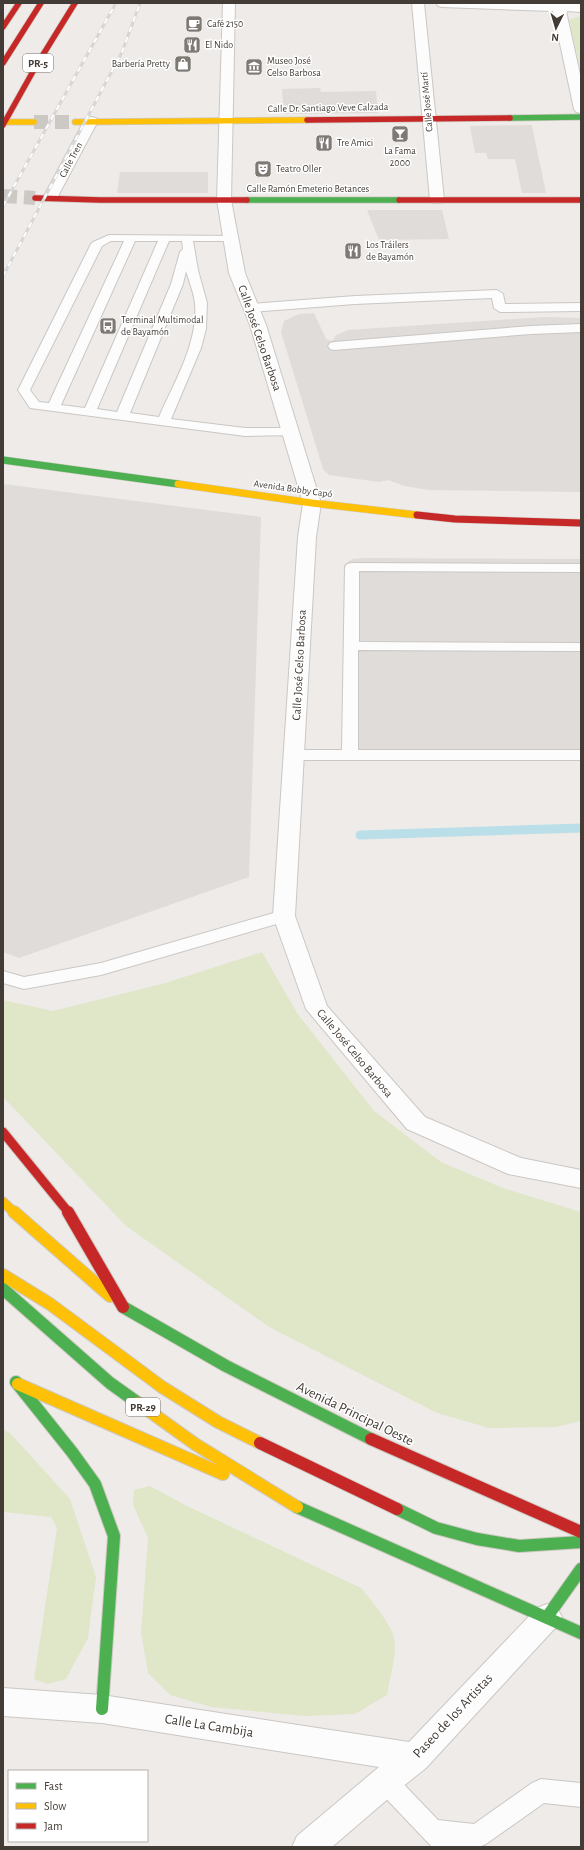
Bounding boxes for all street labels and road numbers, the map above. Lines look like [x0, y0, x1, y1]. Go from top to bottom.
road number: PR-5 [23, 54, 53, 72]
street label: Calle José Martí [419, 71, 435, 132]
street label: Calle Dr. Santiago Veve Calzada [268, 102, 389, 114]
street label: Calle Tren [58, 141, 84, 179]
street label: Calle Ramón Emeterio Betances [247, 184, 370, 194]
street label: Calle José Celso Barbosa [236, 283, 284, 393]
street label: Avenida Bobby Capó [253, 479, 333, 499]
street label: Calle José Celso Barbosa [290, 609, 308, 721]
street label: Calle José Celso Barbosa [315, 1007, 396, 1100]
street label: Avenida Principal Oeste [294, 1380, 416, 1448]
road number: PR-29 [126, 1398, 160, 1416]
street label: Paseo de los Artistas [410, 1671, 496, 1761]
street label: Calle La Cambija [164, 1712, 255, 1740]

